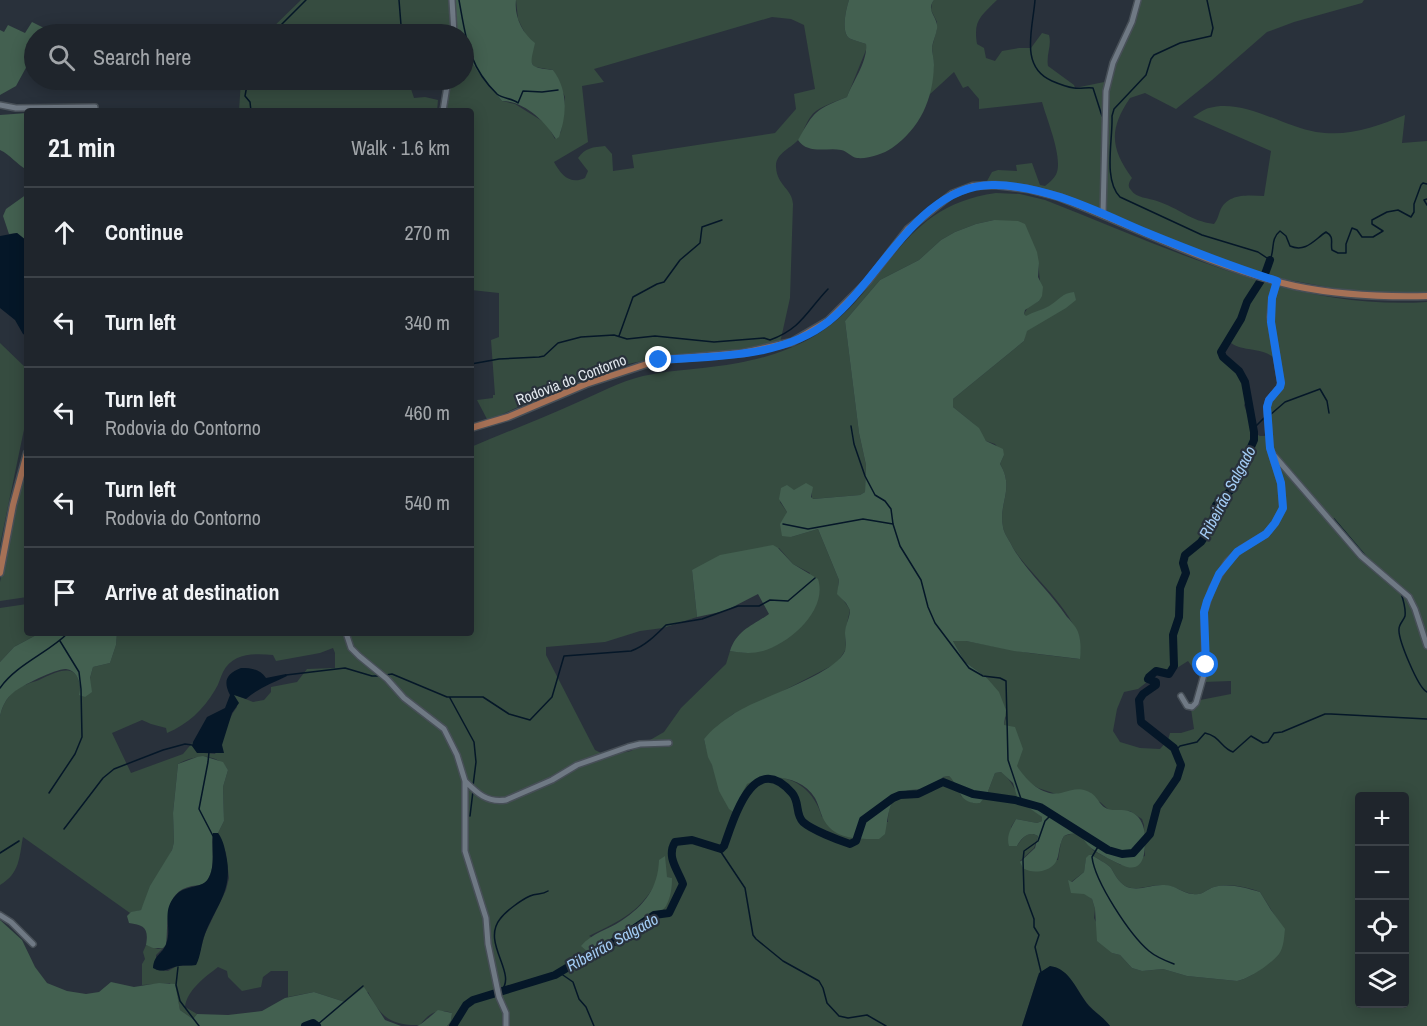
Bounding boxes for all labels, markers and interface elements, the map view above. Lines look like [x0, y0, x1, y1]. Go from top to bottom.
search box [24, 24, 474, 90]
icon: search [45, 41, 78, 74]
text: Search here [93, 42, 191, 72]
text: 21 min [48, 130, 116, 165]
text: Walk · 1.6 km [351, 134, 450, 161]
icon: ahead [48, 216, 81, 249]
text: Continue [105, 217, 183, 247]
text: 270 m [404, 219, 450, 246]
icon: left [48, 306, 81, 339]
text: Turn left [105, 307, 176, 337]
text: 340 m [404, 309, 450, 336]
route end [645, 346, 671, 372]
street label: Rodovia do Contorno [512, 349, 629, 410]
text: Turn left [105, 384, 176, 414]
icon: left [48, 396, 81, 429]
text: 460 m [404, 399, 450, 426]
text: Rodovia do Contorno [105, 414, 261, 441]
water label: Ribeirão Salgado [1193, 442, 1261, 542]
text: Turn left [105, 474, 176, 504]
icon: left [48, 486, 81, 519]
text: 540 m [404, 489, 450, 516]
text: Rodovia do Contorno [105, 504, 261, 531]
icon: arrive [48, 576, 81, 609]
text: Arrive at destination [105, 577, 279, 607]
route start [1192, 651, 1218, 677]
map controls [1355, 792, 1409, 1008]
button: + [1355, 792, 1409, 846]
button: − [1355, 846, 1409, 900]
button: locate [1355, 900, 1409, 954]
water label: Ribeirão Salgado [562, 908, 662, 976]
button: layers [1355, 954, 1409, 1008]

